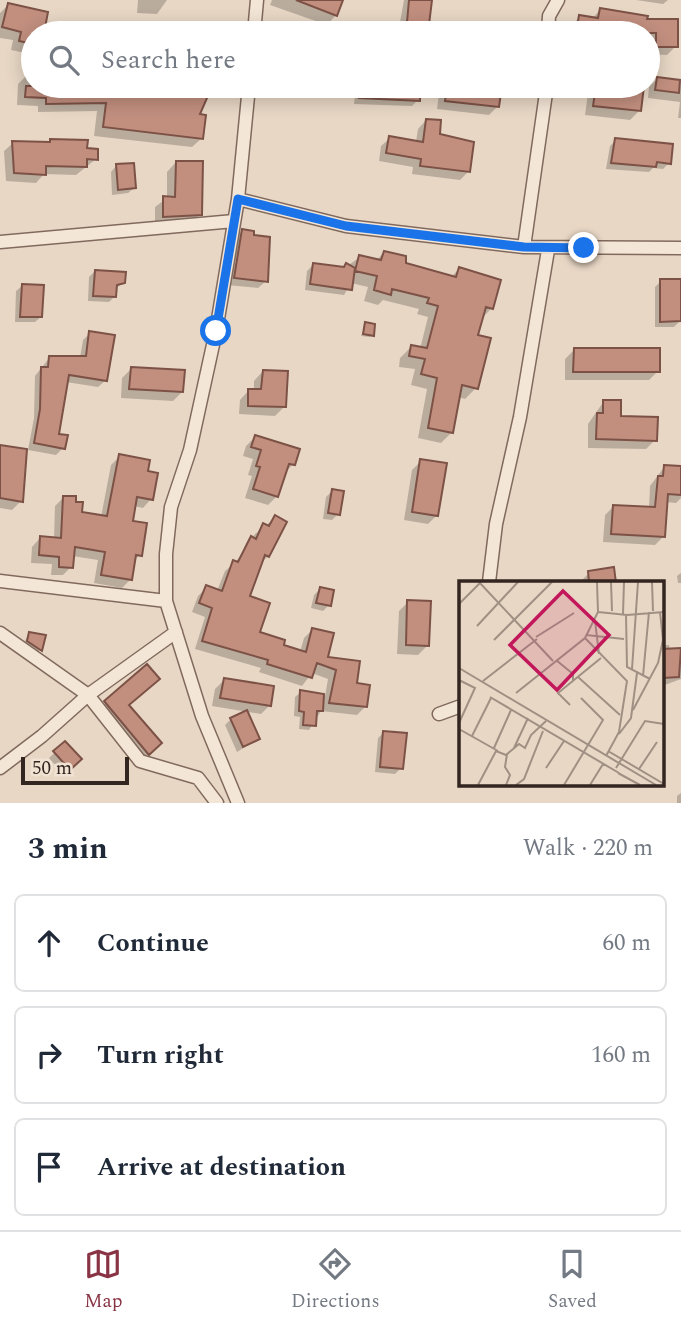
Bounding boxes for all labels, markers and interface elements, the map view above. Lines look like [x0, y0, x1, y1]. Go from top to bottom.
search box [21, 21, 660, 98]
text: Search here [101, 40, 236, 80]
icon: search [45, 41, 83, 79]
route end [568, 232, 599, 263]
route start [200, 315, 231, 346]
inset map [459, 581, 664, 786]
scale bar [21, 754, 130, 786]
text: 50 m [32, 754, 72, 783]
text: 3 min [28, 826, 108, 872]
text: Walk · 220 m [523, 831, 653, 866]
text: Continue [97, 923, 209, 963]
icon: ahead [30, 924, 68, 962]
text: 60 m [602, 926, 651, 961]
text: Turn right [97, 1035, 224, 1075]
icon: right [30, 1036, 68, 1074]
text: 160 m [591, 1038, 651, 1073]
text: Arrive at destination [97, 1147, 346, 1187]
icon: arrive [30, 1148, 68, 1186]
tab: Map [84, 1245, 123, 1316]
tab: Directions [291, 1245, 380, 1316]
tab: Saved [548, 1245, 597, 1316]

